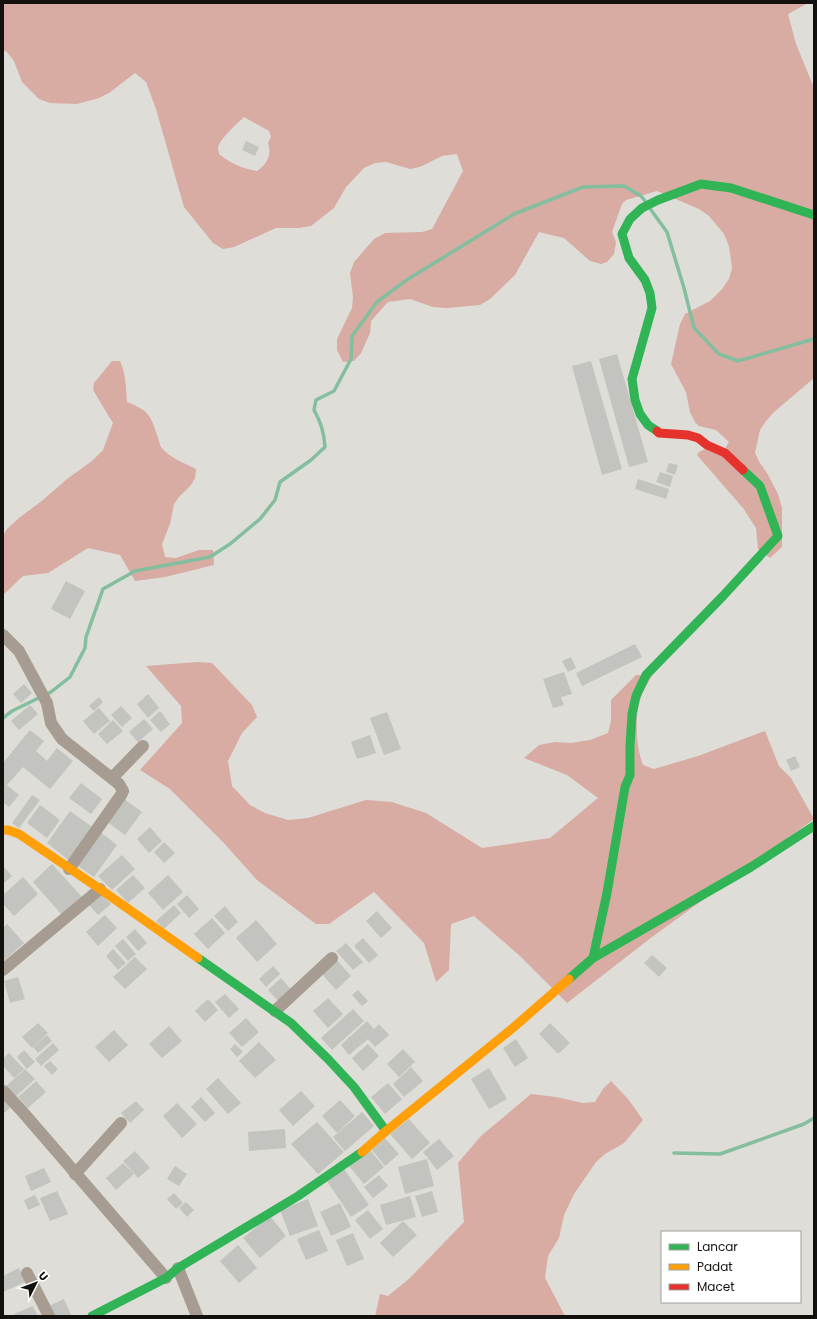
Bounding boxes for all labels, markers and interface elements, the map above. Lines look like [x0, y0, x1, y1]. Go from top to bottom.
legend [661, 1231, 801, 1303]
text: Lancar [697, 1238, 738, 1255]
text: Padat [697, 1258, 733, 1275]
north arrow [16, 1263, 56, 1303]
text: U [35, 1268, 52, 1285]
text: Macet [697, 1278, 735, 1295]

